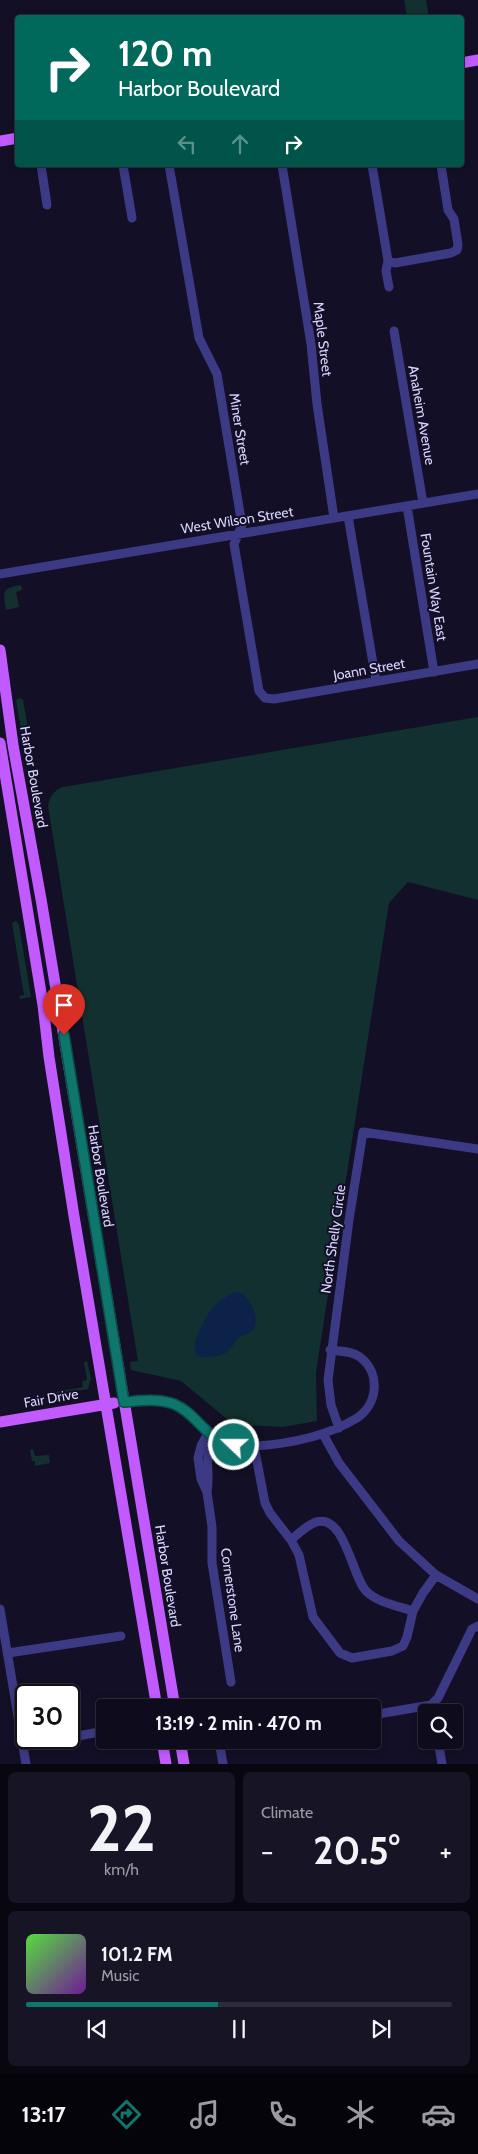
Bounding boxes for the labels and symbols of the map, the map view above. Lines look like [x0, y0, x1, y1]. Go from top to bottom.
street label: Maple Street [309, 301, 337, 378]
street label: Anaheim Avenue [404, 364, 440, 466]
street label: Miner Street [225, 392, 255, 467]
street label: West Wilson Street [180, 502, 295, 538]
street label: Fountain Way East [417, 532, 451, 643]
street label: Joann Street [331, 654, 407, 684]
street label: Harbor Boulevard [16, 725, 52, 829]
pin [43, 984, 85, 1035]
street label: Harbor Boulevard [84, 1124, 118, 1228]
street label: North Shelly Circle [316, 1183, 350, 1295]
street label: Fair Drive [22, 1384, 80, 1412]
position arrow [207, 1418, 259, 1470]
street label: Harbor Boulevard [151, 1524, 185, 1628]
street label: Cornerstone Lane [217, 1547, 249, 1653]
speed limit sign: 30 [15, 1684, 80, 1749]

